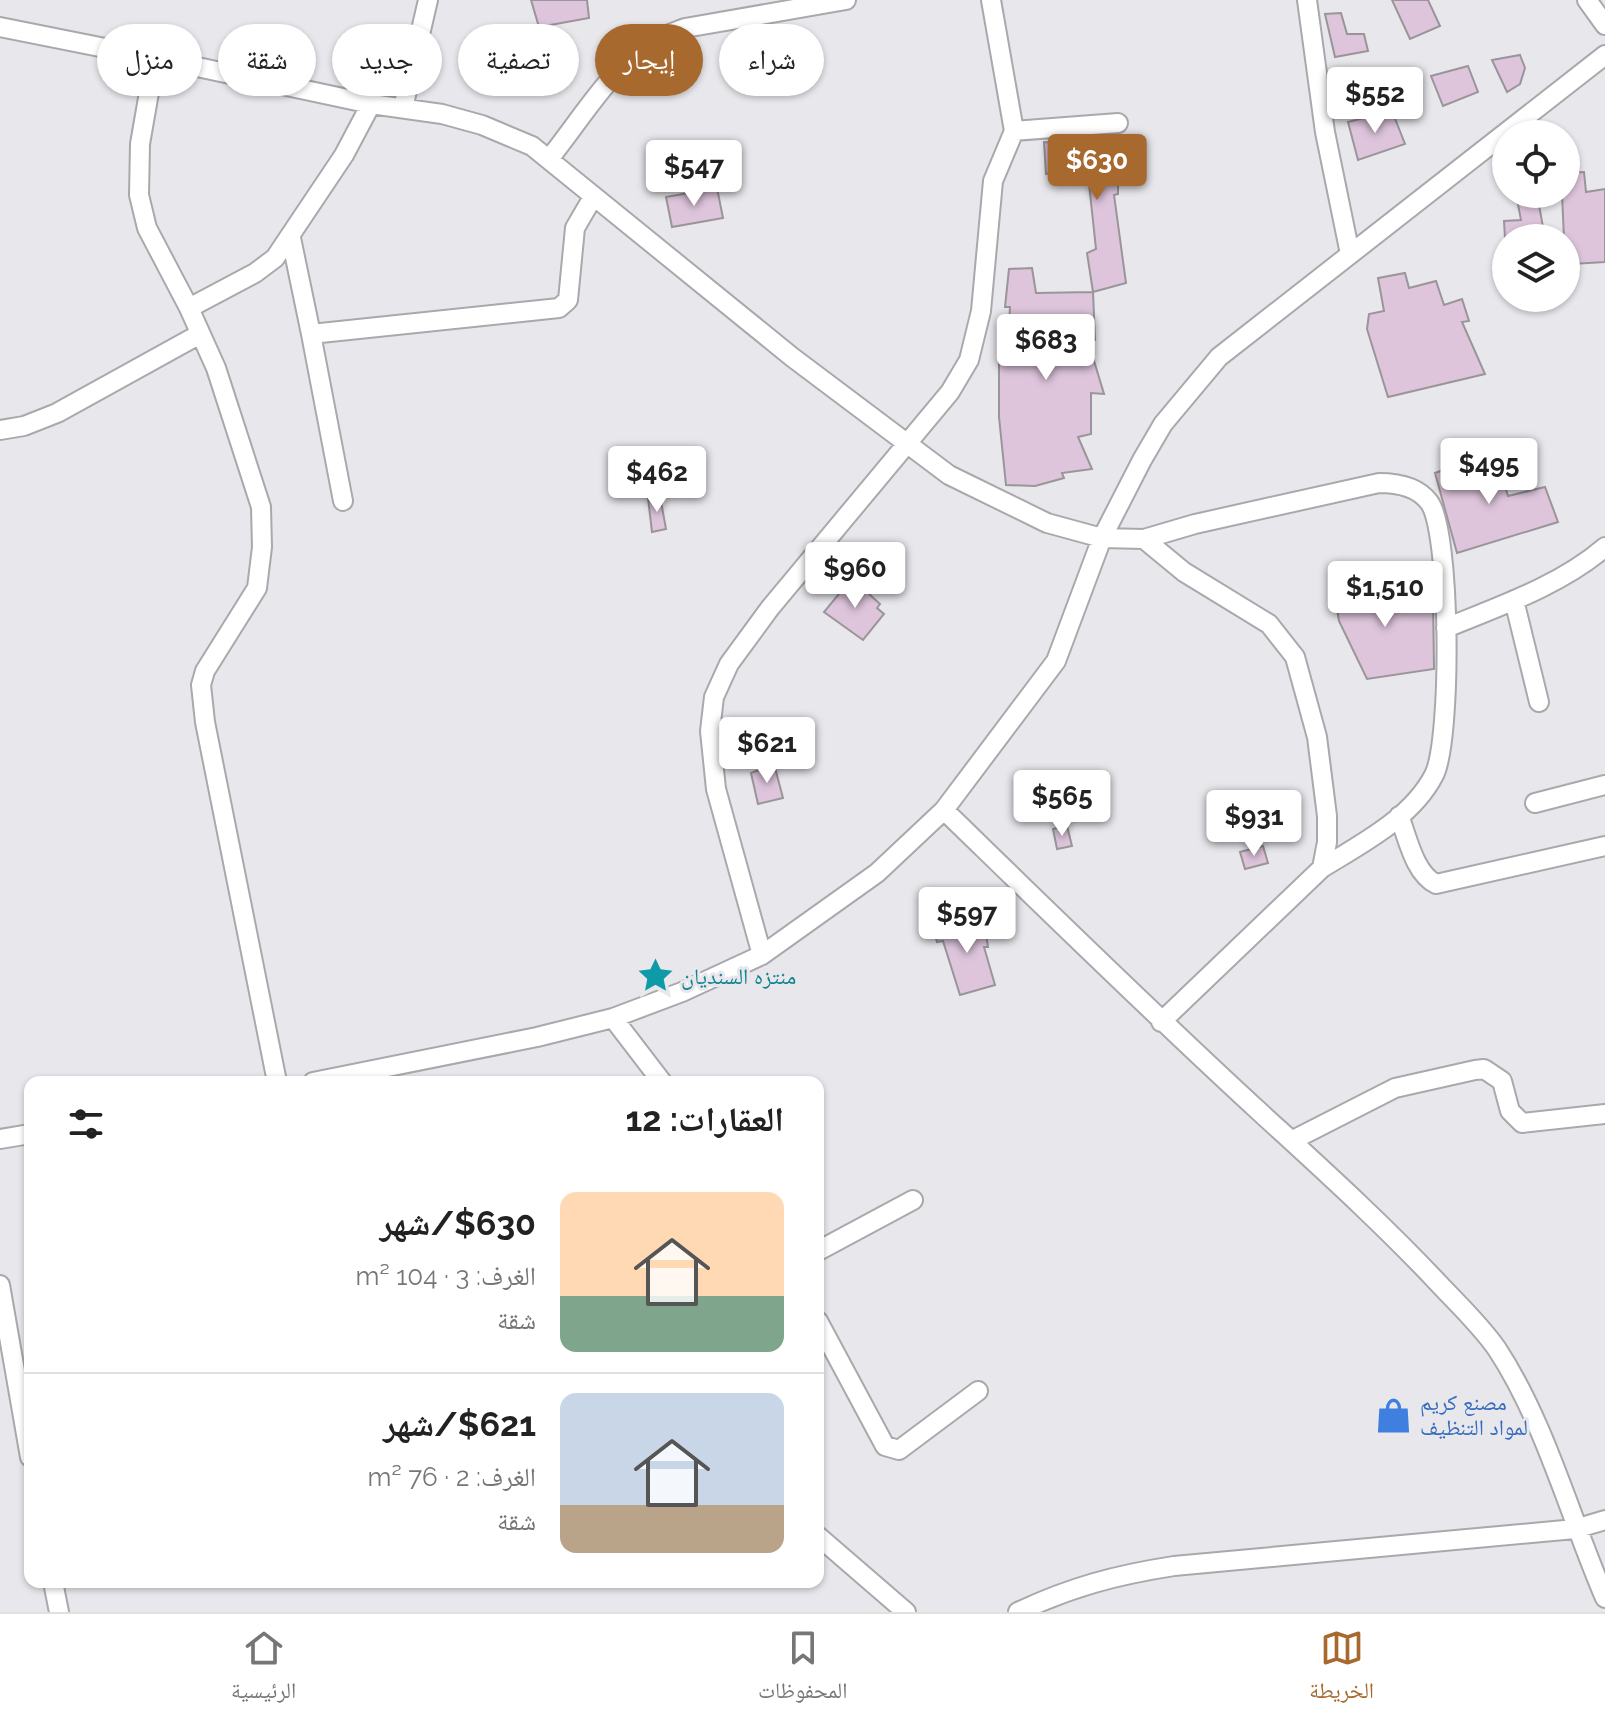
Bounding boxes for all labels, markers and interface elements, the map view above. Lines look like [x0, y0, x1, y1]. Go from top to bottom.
chip: منزل [97, 24, 202, 96]
chip: شقة [218, 24, 316, 96]
chip: جديد [332, 24, 442, 96]
chip: تصفية [458, 24, 579, 96]
chip: إيجار [595, 24, 703, 96]
chip: شراء [719, 24, 824, 96]
pin: $552 [1328, 67, 1422, 135]
text: $552 [1345, 78, 1405, 108]
map controls [1492, 120, 1580, 312]
button: locate [1492, 120, 1580, 208]
pin: $630 [1050, 134, 1144, 202]
pin: $547 [647, 140, 741, 208]
text: $630 [1066, 145, 1128, 175]
text: $547 [664, 151, 724, 181]
button: layers [1492, 224, 1580, 312]
pin: $683 [999, 314, 1093, 382]
text: $683 [1015, 325, 1077, 355]
pin: $495 [1442, 438, 1536, 506]
pin: $462 [610, 446, 704, 514]
text: $495 [1458, 449, 1520, 479]
text: $462 [626, 457, 688, 487]
pin: $960 [808, 542, 902, 610]
text: $960 [823, 553, 887, 583]
pin: $1,510 [1320, 561, 1450, 629]
text: $1,510 [1346, 572, 1424, 602]
pin: $621 [720, 717, 814, 785]
text: $621 [737, 728, 797, 758]
pin: $565 [1015, 770, 1109, 838]
text: $565 [1031, 781, 1093, 811]
pin: $931 [1207, 790, 1301, 858]
text: $931 [1224, 801, 1284, 831]
pin: $597 [920, 887, 1014, 955]
text: $597 [937, 898, 997, 928]
place icon: منتزه السنديان [636, 957, 674, 995]
place label: منتزه السنديان [681, 963, 796, 990]
text: العقارات: 12 [626, 1099, 784, 1139]
icon: filters [64, 1102, 108, 1146]
text: $630/شهر [380, 1203, 536, 1243]
icon: home [624, 1224, 720, 1320]
text: الغرف: 3 · 104 m² [356, 1261, 536, 1291]
text: شقة [497, 1305, 536, 1335]
place label: مصنع كريم لمواد التنظيف [1420, 1389, 1528, 1440]
shop icon: مصنع كريم لمواد التنظيف [1375, 1396, 1413, 1434]
text: $621/شهر [383, 1404, 536, 1444]
icon: home [624, 1425, 720, 1521]
text: الغرف: 2 · 76 m² [368, 1462, 536, 1492]
text: شقة [497, 1506, 536, 1536]
tab: الرئيسية [231, 1626, 296, 1712]
tab: المحفوظات [758, 1626, 848, 1712]
tab: الخريطة [1309, 1626, 1374, 1712]

